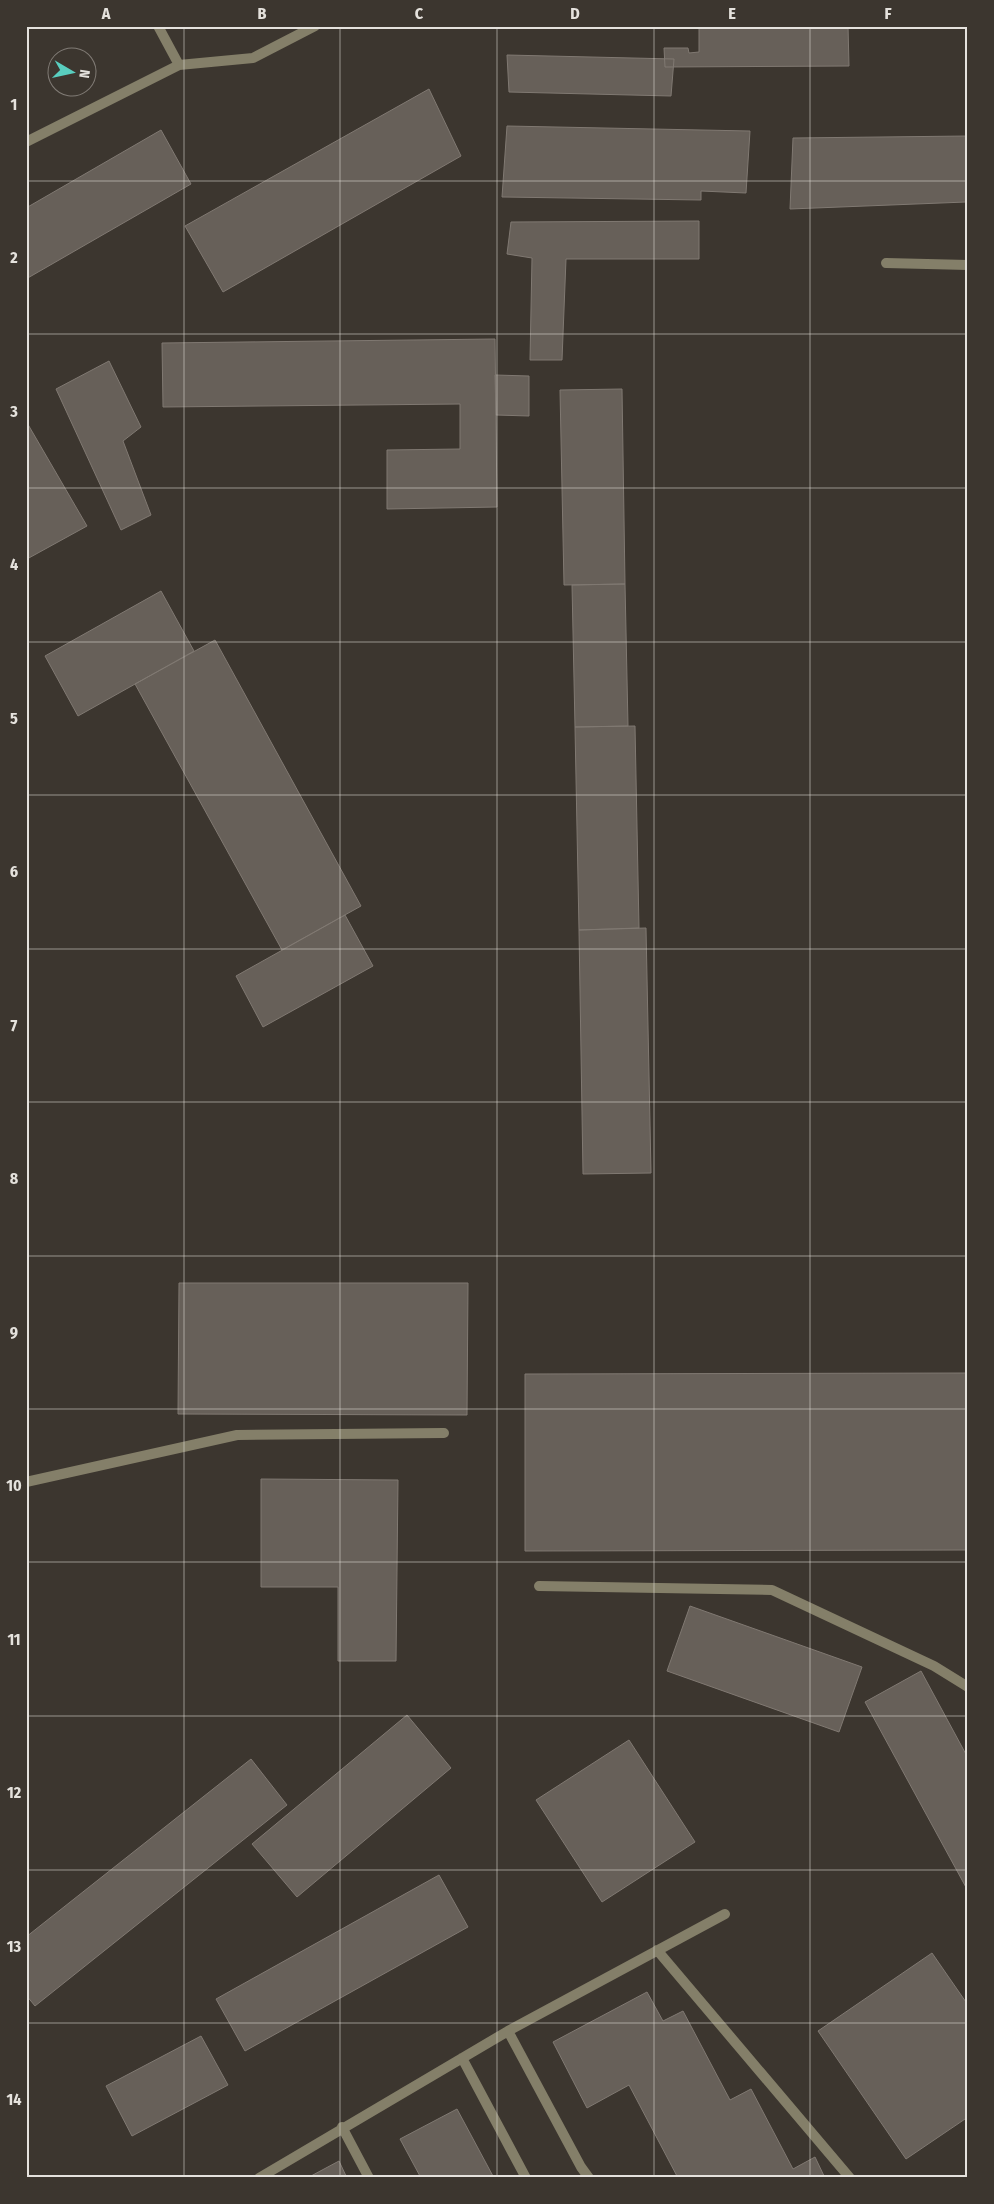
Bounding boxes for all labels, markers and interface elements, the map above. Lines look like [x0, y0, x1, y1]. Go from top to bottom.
text: A [101, 4, 111, 23]
text: B [258, 4, 267, 23]
text: C [415, 4, 424, 23]
text: D [570, 4, 580, 23]
text: E [728, 4, 736, 23]
text: F [884, 4, 892, 23]
north arrow [48, 48, 98, 98]
text: N [75, 68, 93, 79]
text: 1 [11, 95, 17, 114]
text: 2 [9, 248, 18, 267]
text: 3 [9, 402, 18, 421]
text: 4 [10, 555, 18, 574]
text: 5 [10, 709, 18, 728]
text: 6 [10, 862, 18, 881]
text: 7 [11, 1016, 18, 1035]
text: 8 [10, 1169, 19, 1188]
text: 9 [10, 1323, 18, 1342]
text: 10 [6, 1476, 22, 1495]
text: 11 [7, 1630, 21, 1649]
text: 12 [7, 1783, 22, 1802]
text: 13 [7, 1937, 22, 1956]
text: 14 [7, 2090, 22, 2109]

